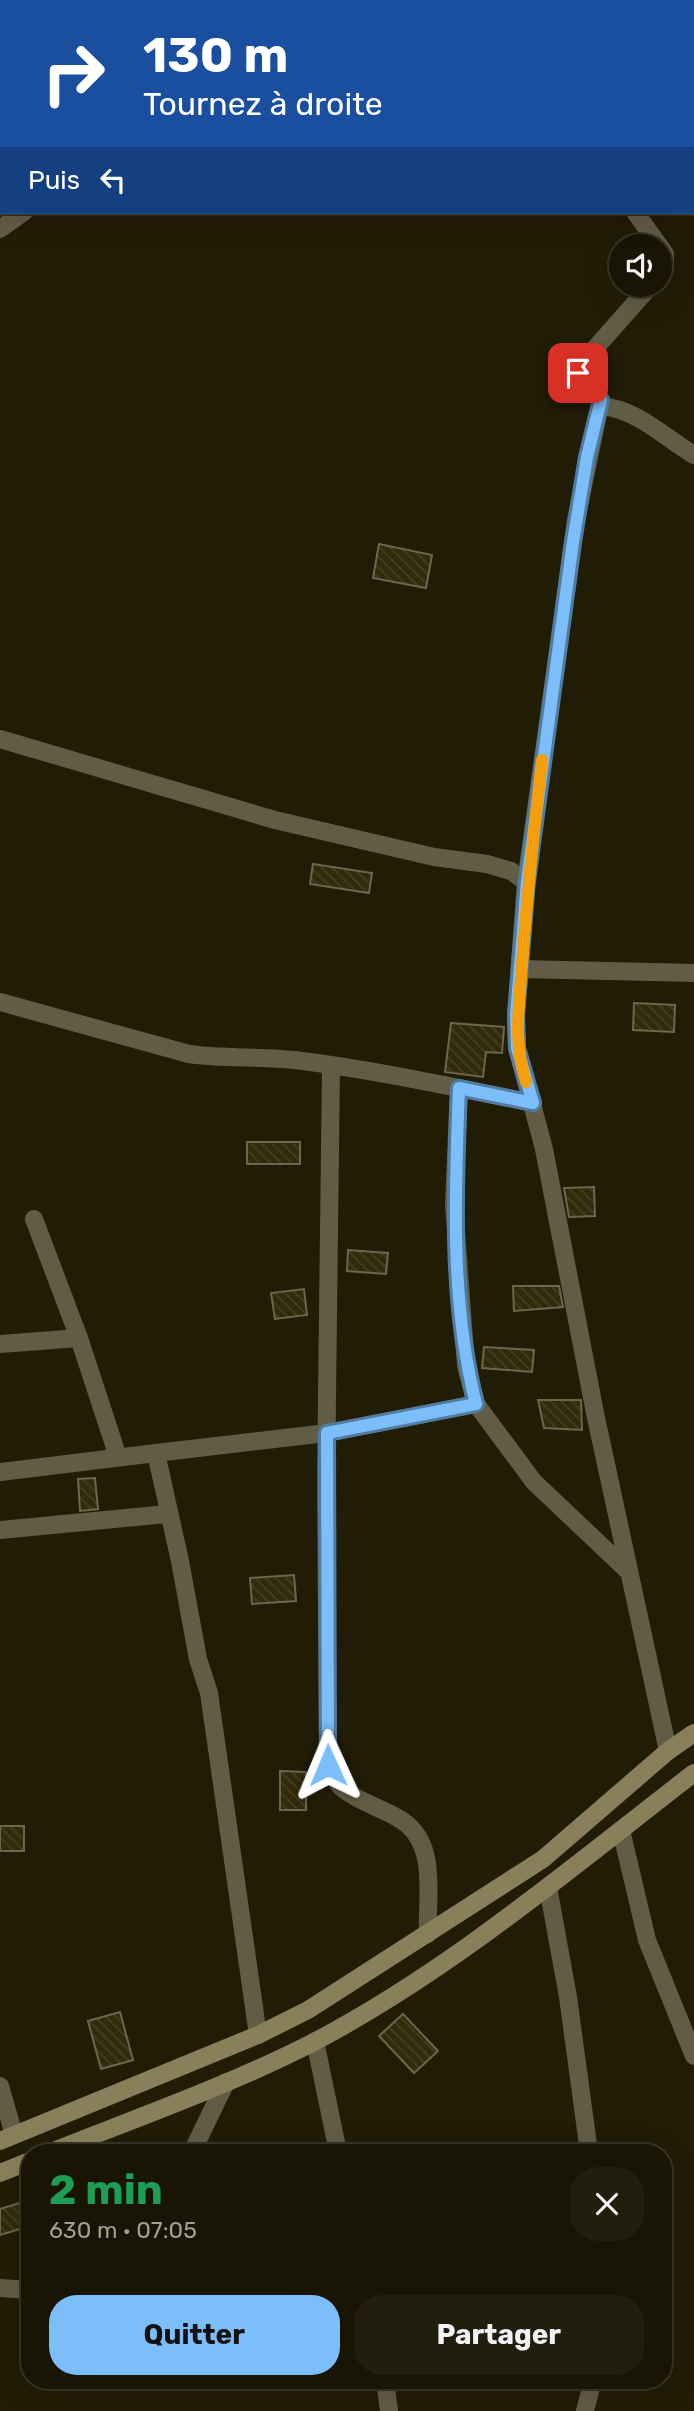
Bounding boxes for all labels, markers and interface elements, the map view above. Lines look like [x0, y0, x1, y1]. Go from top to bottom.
text: 130 m [143, 26, 288, 84]
icon: right [28, 28, 119, 119]
text: Tournez à droite [143, 85, 383, 123]
icon: left [94, 161, 132, 199]
text: Puis [28, 165, 80, 196]
map controls [609, 234, 672, 297]
button: sound [609, 234, 672, 297]
pin [548, 343, 608, 403]
icon: arrive [559, 354, 597, 392]
position arrow [291, 1728, 365, 1802]
text: 2 min [49, 2165, 163, 2215]
button: close [570, 2167, 644, 2241]
text: 630 m · 07:05 [49, 2216, 197, 2244]
button: Quitter [49, 2295, 340, 2375]
button: Partager [354, 2295, 644, 2375]

